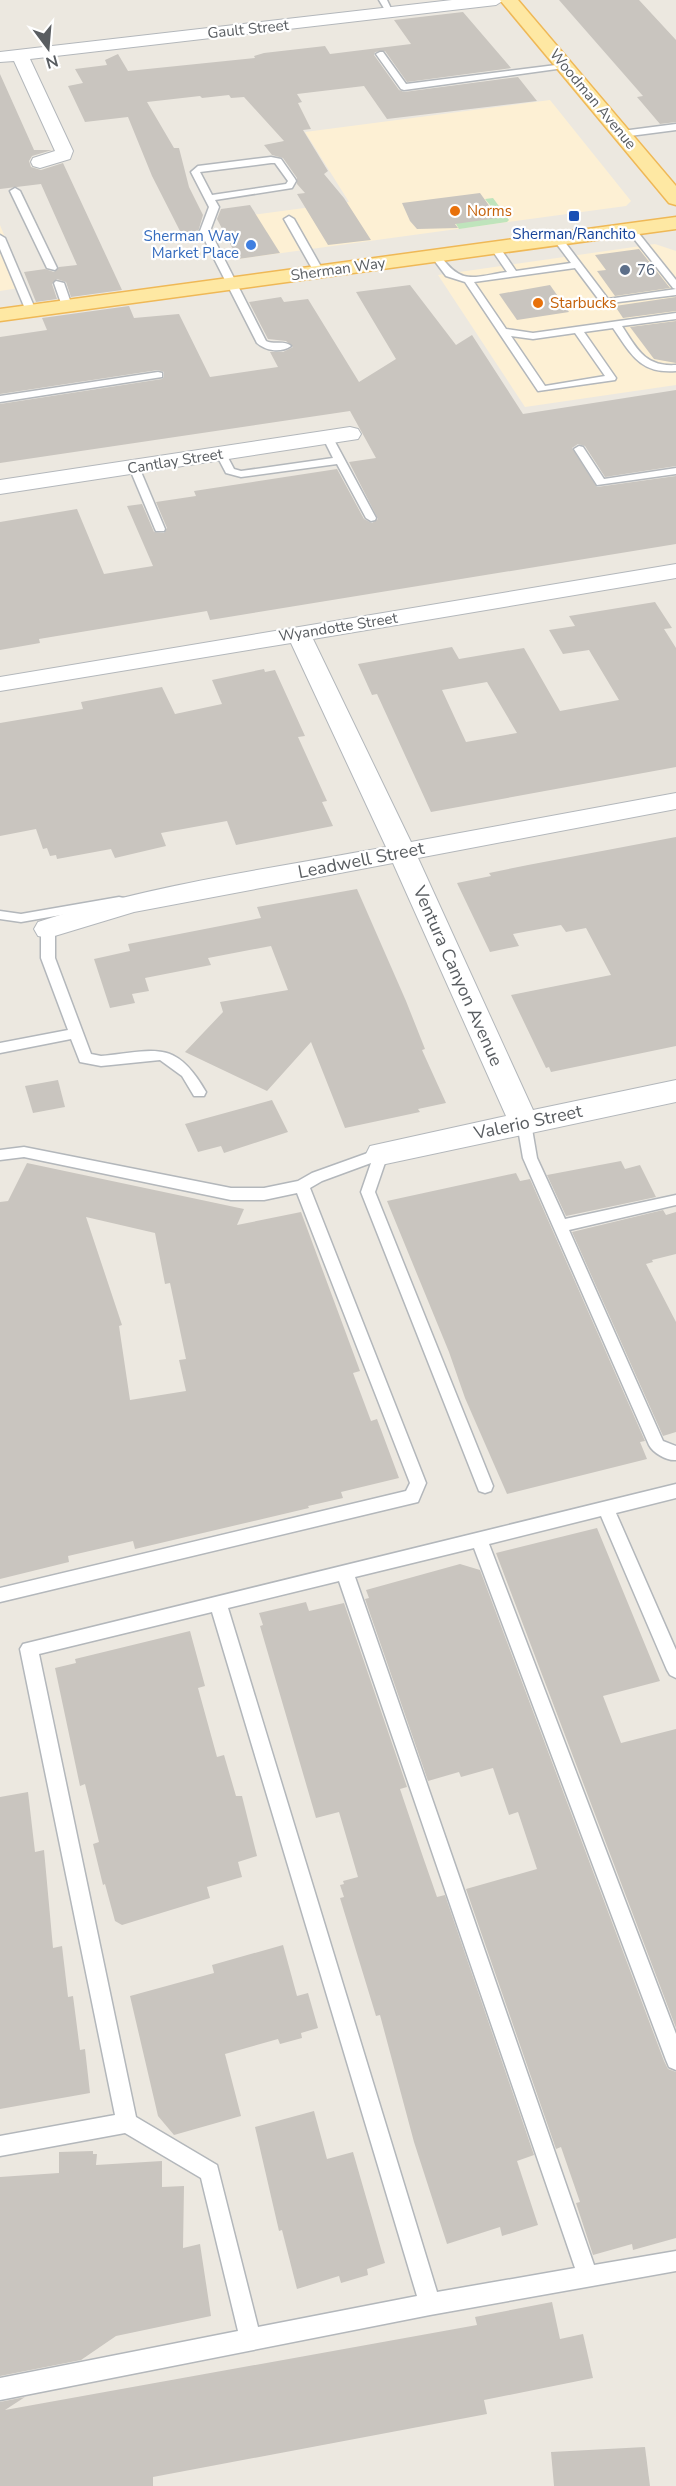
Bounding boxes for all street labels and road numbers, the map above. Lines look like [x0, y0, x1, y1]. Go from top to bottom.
street label: Gault Street [206, 15, 290, 43]
street label: Woodman Avenue [545, 45, 641, 153]
street label: Sherman Way [289, 252, 387, 286]
street label: Cantlay Street [126, 443, 225, 478]
street label: Wyandotte Street [277, 608, 400, 646]
street label: Leadwell Street [296, 836, 427, 884]
street label: Ventura Canyon Avenue [407, 881, 509, 1070]
street label: Valerio Street [471, 1099, 585, 1145]

